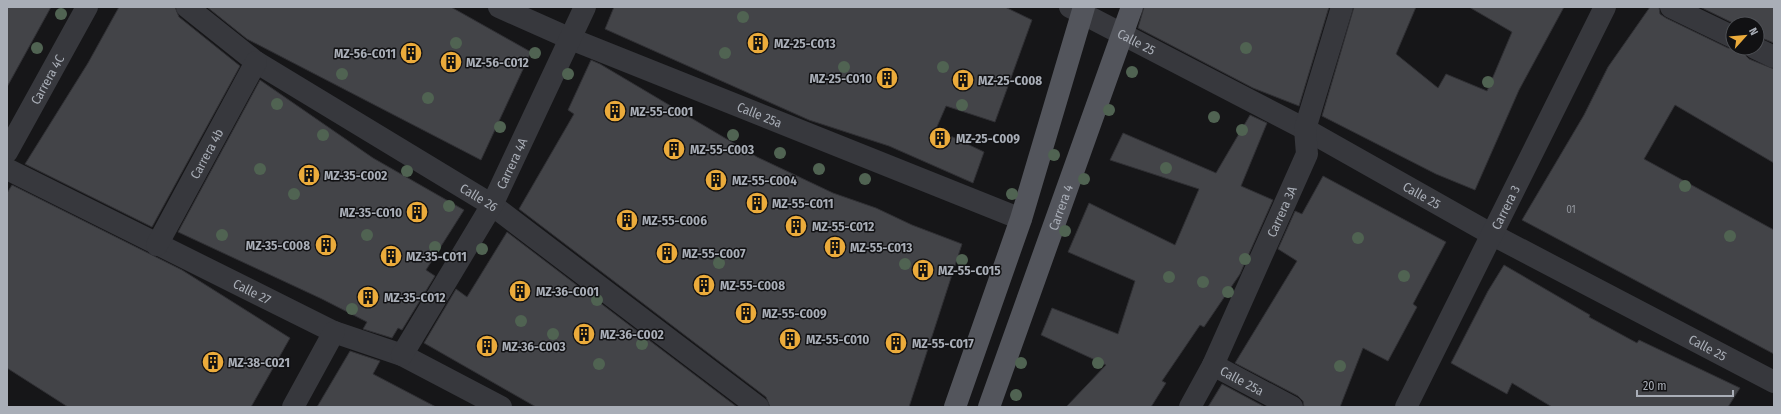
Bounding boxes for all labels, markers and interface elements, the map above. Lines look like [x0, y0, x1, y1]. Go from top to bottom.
north arrow [1725, 16, 1765, 56]
street label: Calle 25 [1115, 26, 1158, 58]
text: N [1746, 26, 1761, 38]
building icon: MZ-25-C013 [745, 30, 771, 56]
place label: MZ-25-C013 [774, 36, 836, 51]
building icon: MZ-56-C011 [398, 40, 424, 66]
place label: MZ-56-C011 [334, 46, 396, 61]
building icon: MZ-56-C012 [438, 49, 464, 75]
street label: Carrera 4C [28, 52, 67, 107]
place label: MZ-56-C012 [466, 55, 529, 70]
building icon: MZ-25-C010 [874, 65, 900, 91]
building icon: MZ-25-C008 [950, 67, 976, 93]
place label: MZ-25-C010 [809, 71, 872, 86]
place label: MZ-25-C008 [978, 73, 1042, 88]
building icon: MZ-55-C001 [602, 98, 628, 124]
street label: Calle 25a [735, 99, 784, 131]
place label: MZ-55-C001 [630, 104, 693, 119]
building icon: MZ-25-C009 [927, 125, 953, 151]
street label: Carrera 4b [187, 126, 227, 181]
place label: MZ-25-C009 [956, 131, 1020, 146]
street label: Carrera 4A [494, 135, 531, 191]
building icon: MZ-55-C003 [661, 136, 687, 162]
place label: MZ-55-C003 [690, 142, 754, 157]
building icon: MZ-35-C002 [296, 162, 322, 188]
building icon: MZ-55-C004 [703, 167, 729, 193]
place label: MZ-35-C002 [324, 168, 387, 183]
place label: MZ-55-C004 [732, 173, 797, 188]
street label: Calle 25 [1400, 179, 1443, 212]
street label: Calle 26 [457, 180, 501, 215]
street label: Carrera 4 [1046, 182, 1076, 233]
street label: Carrera 3 [1488, 183, 1523, 232]
street label: Carrera 3A [1264, 184, 1300, 240]
building icon: MZ-55-C011 [744, 190, 770, 216]
place label: MZ-55-C011 [772, 196, 834, 211]
building icon: MZ-35-C010 [404, 199, 430, 225]
house number: 01 [1566, 203, 1576, 216]
place label: MZ-35-C010 [339, 205, 402, 220]
building icon: MZ-55-C006 [614, 207, 640, 233]
place label: MZ-55-C006 [642, 213, 707, 228]
building icon: MZ-55-C012 [783, 213, 809, 239]
place label: MZ-55-C012 [812, 219, 874, 234]
building icon: MZ-35-C008 [313, 232, 339, 258]
building icon: MZ-55-C013 [822, 234, 848, 260]
place label: MZ-35-C008 [246, 238, 310, 253]
building icon: MZ-55-C007 [654, 240, 680, 266]
place label: MZ-55-C013 [850, 240, 912, 255]
building icon: MZ-35-C011 [378, 243, 404, 269]
place label: MZ-55-C007 [682, 246, 746, 261]
place label: MZ-35-C011 [406, 249, 467, 264]
building icon: MZ-55-C015 [910, 257, 936, 283]
place label: MZ-55-C015 [938, 263, 1001, 278]
building icon: MZ-55-C008 [691, 272, 717, 298]
street label: Calle 27 [231, 276, 273, 307]
building icon: MZ-36-C001 [507, 278, 533, 304]
place label: MZ-55-C008 [720, 278, 785, 293]
building icon: MZ-35-C012 [355, 284, 381, 310]
place label: MZ-36-C001 [536, 284, 599, 299]
place label: MZ-35-C012 [384, 290, 445, 305]
building icon: MZ-55-C009 [733, 300, 759, 326]
place label: MZ-55-C009 [762, 306, 827, 321]
building icon: MZ-36-C002 [571, 321, 597, 347]
building icon: MZ-55-C010 [777, 326, 803, 352]
place label: MZ-36-C002 [600, 327, 664, 342]
building icon: MZ-55-C017 [883, 330, 909, 356]
place label: MZ-55-C010 [806, 332, 869, 347]
street label: Calle 25 [1686, 332, 1729, 364]
building icon: MZ-36-C003 [474, 333, 500, 359]
place label: MZ-55-C017 [912, 336, 974, 351]
place label: MZ-36-C003 [502, 339, 566, 354]
building icon: MZ-38-C021 [200, 349, 226, 375]
place label: MZ-38-C021 [228, 355, 290, 370]
street label: Calle 25a [1218, 363, 1266, 399]
scale bar [1637, 372, 1733, 398]
text: 20 m [1643, 379, 1667, 393]

